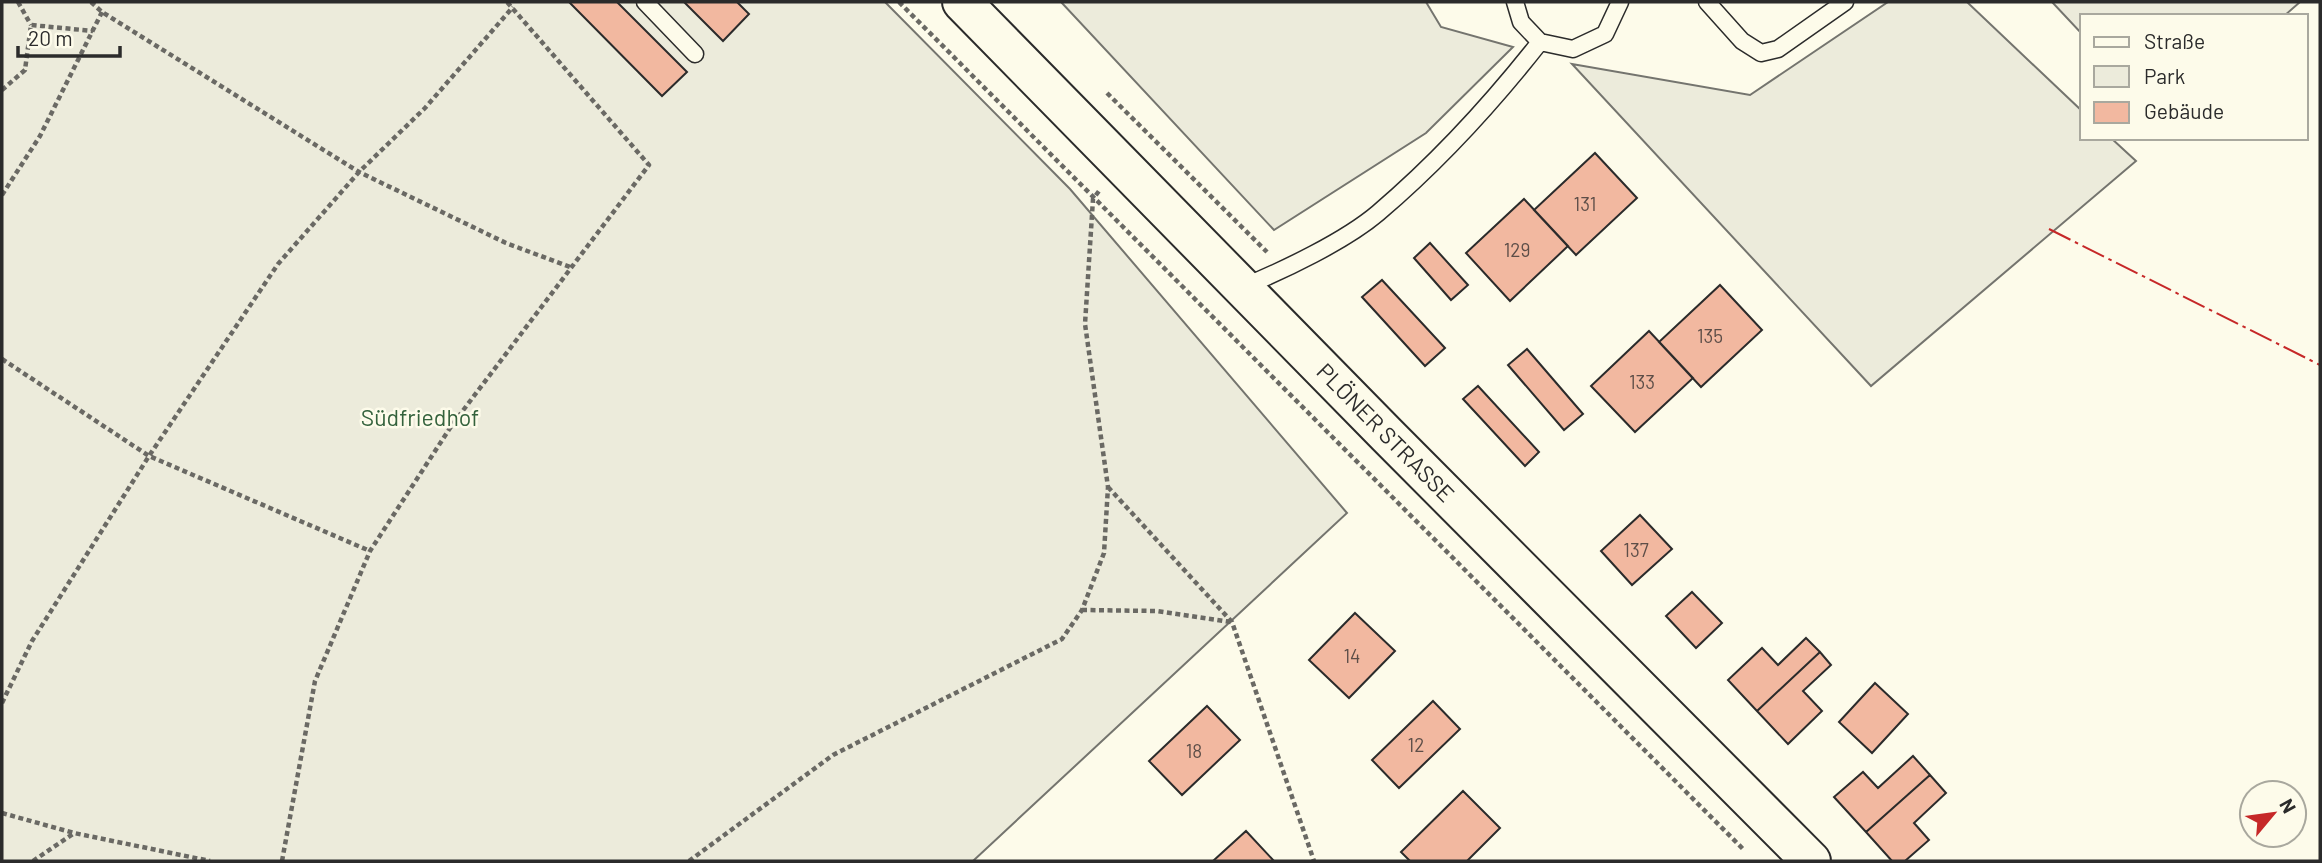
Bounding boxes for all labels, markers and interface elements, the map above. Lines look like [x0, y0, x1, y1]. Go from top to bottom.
scale bar [18, 14, 119, 58]
legend [2080, 14, 2308, 140]
text: 20 m [28, 25, 73, 50]
text: Straße [2144, 28, 2205, 53]
text: Park [2144, 63, 2185, 88]
text: Gebäude [2144, 98, 2224, 123]
house number: 131 [1574, 192, 1596, 215]
house number: 129 [1504, 238, 1530, 261]
house number: 135 [1697, 324, 1723, 347]
street label: PLÖNER STRASSE [1311, 357, 1461, 507]
house number: 133 [1629, 370, 1655, 393]
park label: Südfriedhof [361, 403, 479, 431]
house number: 137 [1623, 538, 1649, 561]
house number: 14 [1343, 644, 1361, 667]
house number: 12 [1408, 733, 1424, 756]
house number: 18 [1186, 739, 1202, 762]
north arrow [2238, 779, 2308, 849]
text: N [2275, 794, 2301, 817]

